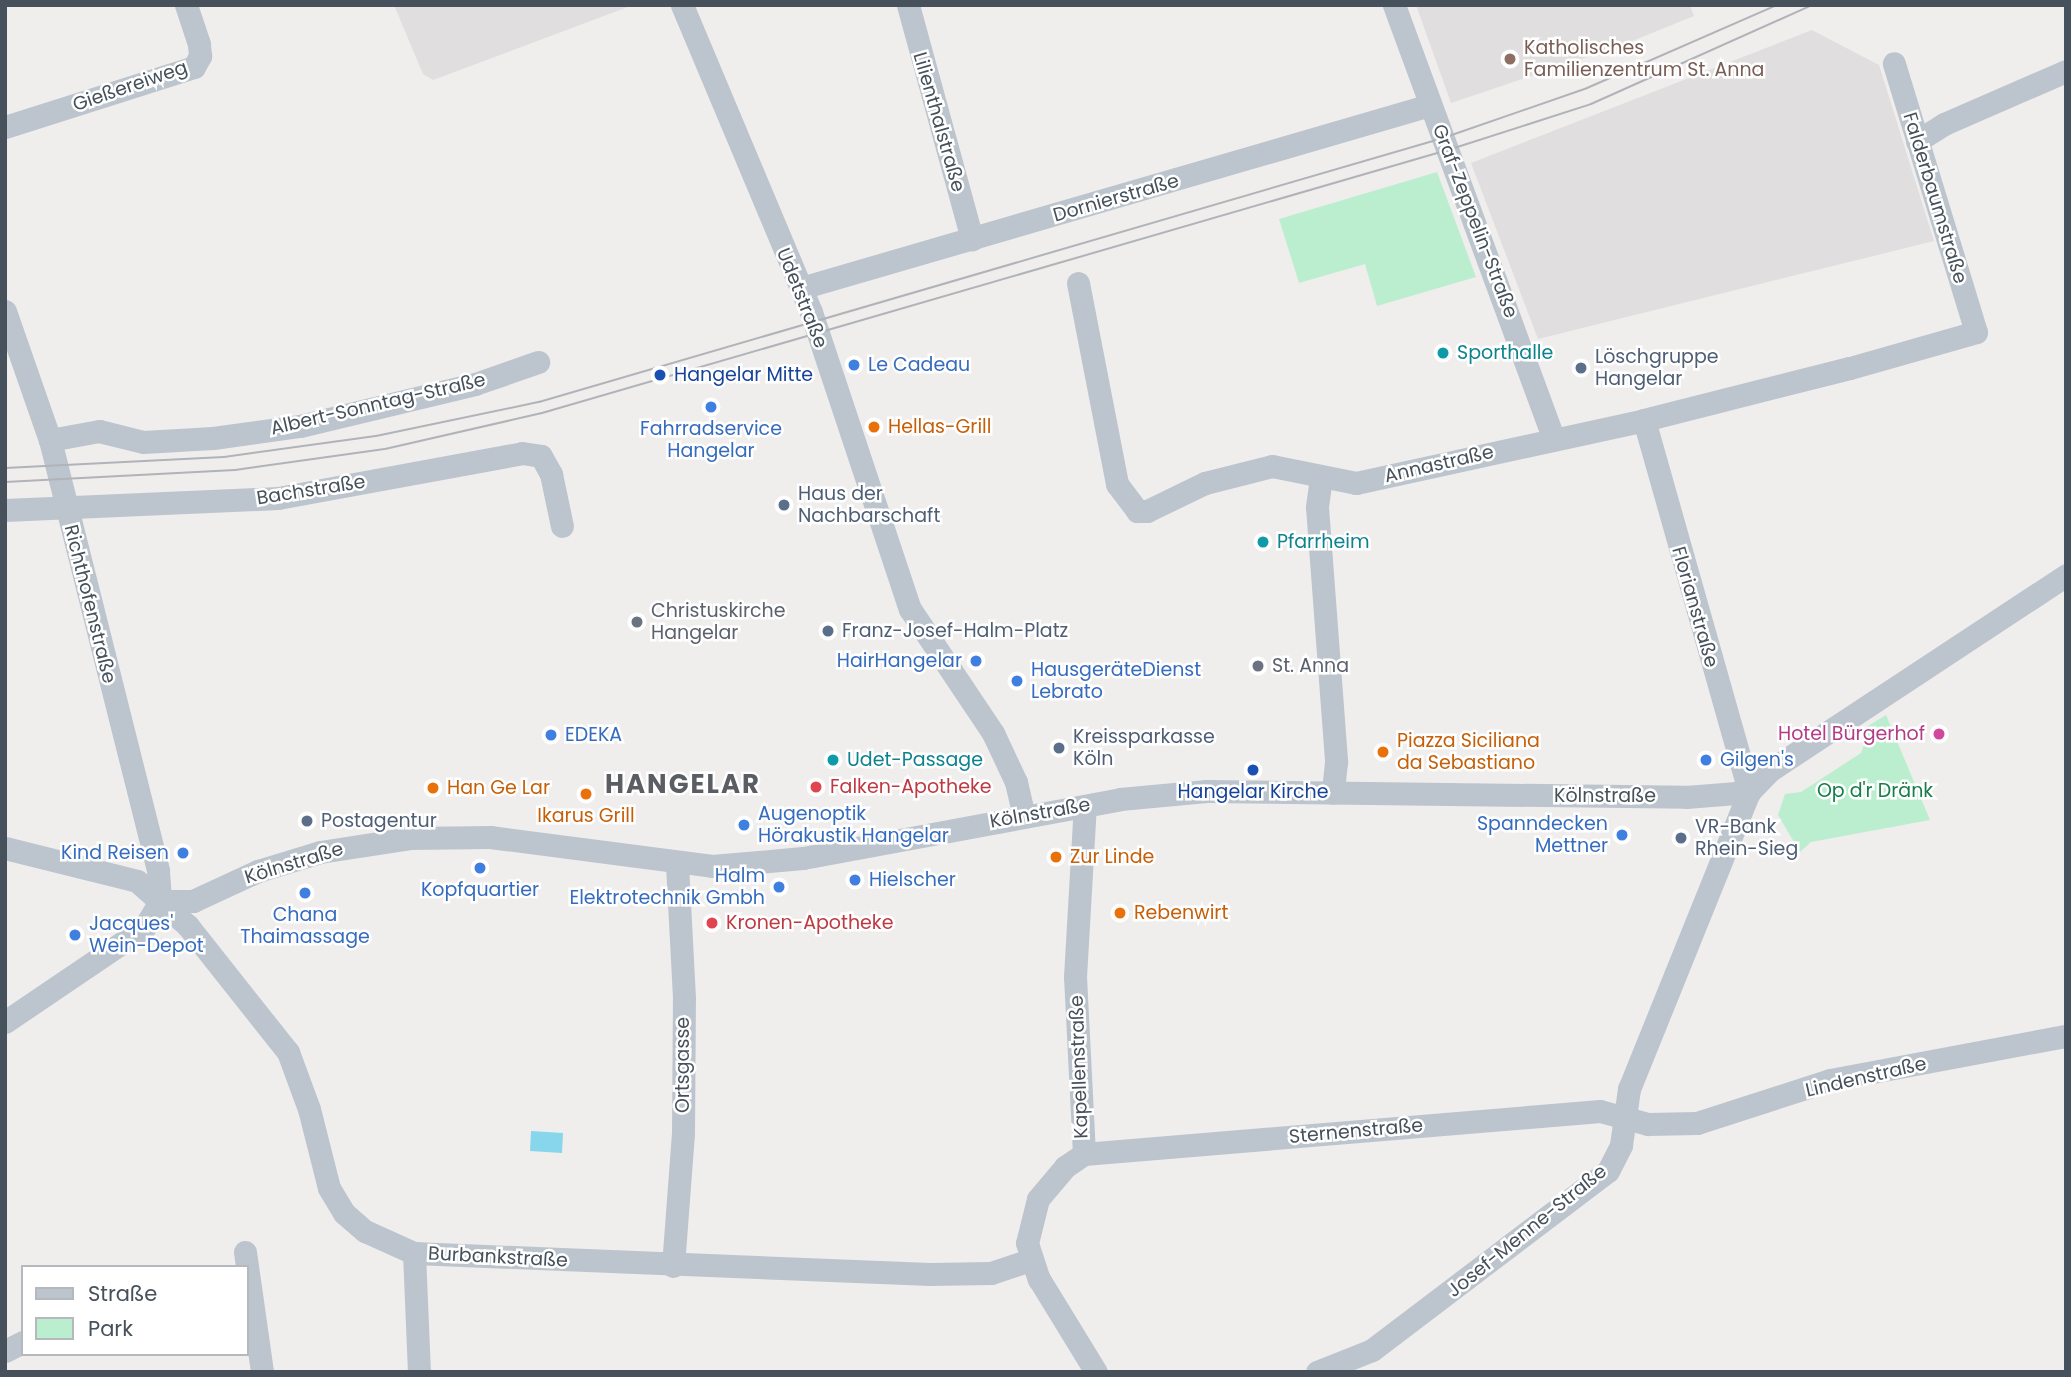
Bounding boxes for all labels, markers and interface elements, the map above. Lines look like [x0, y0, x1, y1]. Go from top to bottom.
place label: Katholisches Familienzentrum St. Anna [1524, 37, 1764, 81]
street label: Lilienthalstraße [908, 50, 970, 194]
marker: Katholisches Familienzentrum St. Anna [1502, 51, 1518, 67]
street label: Gießereiweg [70, 56, 190, 116]
street label: Falderbaumstraße [1898, 110, 1972, 286]
street label: Graf-Zeppelin-Straße [1428, 121, 1522, 321]
street label: Dornierstraße [1050, 169, 1182, 227]
street label: Udetstraße [772, 245, 832, 351]
place label: Sporthalle [1457, 342, 1553, 364]
marker: Sporthalle [1435, 345, 1451, 361]
place label: Löschgruppe Hangelar [1595, 346, 1719, 390]
place label: Le Cadeau [868, 354, 970, 376]
marker: Le Cadeau [846, 357, 862, 373]
marker: Löschgruppe Hangelar [1573, 360, 1589, 376]
place label: Hangelar Mitte [674, 364, 813, 386]
marker: Hangelar Mitte [652, 367, 668, 383]
street label: Albert-Sonntag-Straße [268, 368, 488, 440]
marker: Fahrradservice Hangelar [703, 399, 719, 415]
place label: Hellas-Grill [888, 416, 991, 438]
place label: Fahrradservice Hangelar [640, 418, 782, 462]
marker: Hellas-Grill [866, 419, 882, 435]
street label: Annastraße [1382, 440, 1496, 488]
street label: Bachstraße [255, 470, 367, 510]
place label: Haus der Nachbarschaft [798, 483, 940, 527]
marker: Haus der Nachbarschaft [776, 497, 792, 513]
street label: Richthofenstraße [59, 522, 121, 686]
place label: Pfarrheim [1277, 531, 1369, 553]
marker: Pfarrheim [1255, 534, 1271, 550]
street label: Florianstraße [1667, 544, 1723, 670]
place label: Christuskirche Hangelar [651, 600, 786, 644]
marker: Christuskirche Hangelar [629, 614, 645, 630]
place label: Franz-Josef-Halm-Platz [842, 620, 1068, 642]
marker: Franz-Josef-Halm-Platz [820, 623, 836, 639]
place label: HairHangelar [837, 650, 962, 672]
marker: HairHangelar [968, 653, 984, 669]
place label: St. Anna [1272, 655, 1349, 677]
marker: St. Anna [1250, 658, 1266, 674]
place label: HausgeräteDienst Lebrato [1031, 659, 1201, 703]
marker: HausgeräteDienst Lebrato [1009, 673, 1025, 689]
place label: Hotel Bürgerhof [1778, 723, 1925, 745]
place label: EDEKA [565, 724, 622, 746]
place label: Kreissparkasse Köln [1073, 726, 1215, 770]
marker: Hotel Bürgerhof [1931, 726, 1947, 742]
marker: EDEKA [543, 727, 559, 743]
place label: Piazza Siciliana da Sebastiano [1397, 730, 1540, 774]
marker: Kreissparkasse Köln [1051, 740, 1067, 756]
marker: Piazza Siciliana da Sebastiano [1375, 744, 1391, 760]
place label: Udet-Passage [847, 749, 983, 771]
place label: Gilgen's [1720, 749, 1794, 771]
marker: Udet-Passage [825, 752, 841, 768]
marker: Gilgen's [1698, 752, 1714, 768]
marker: Hangelar Kirche [1245, 762, 1261, 778]
district label: HANGELAR [606, 769, 760, 801]
place label: Falken-Apotheke [830, 776, 992, 798]
place label: Han Ge Lar [447, 777, 550, 799]
marker: Falken-Apotheke [808, 779, 824, 795]
marker: Han Ge Lar [425, 780, 441, 796]
park label: Op d'r Dränk [1817, 780, 1933, 802]
place label: Hangelar Kirche [1177, 781, 1329, 803]
street label: Kölnstraße [1554, 785, 1656, 807]
marker: Ikarus Grill [578, 786, 594, 802]
street label: Kölnstraße [988, 793, 1092, 833]
place label: Augenoptik Hörakustik Hangelar [758, 803, 949, 847]
place label: Ikarus Grill [537, 805, 635, 827]
place label: Postagentur [321, 810, 437, 832]
marker: Postagentur [299, 813, 315, 829]
place label: Spanndecken Mettner [1477, 813, 1608, 857]
place label: VR-Bank Rhein-Sieg [1695, 816, 1798, 860]
marker: Augenoptik Hörakustik Hangelar [736, 817, 752, 833]
marker: Spanndecken Mettner [1614, 827, 1630, 843]
marker: VR-Bank Rhein-Sieg [1673, 830, 1689, 846]
street label: Kölnstraße [242, 837, 346, 889]
place label: Kind Reisen [61, 842, 169, 864]
marker: Kind Reisen [175, 845, 191, 861]
place label: Zur Linde [1070, 846, 1154, 868]
marker: Zur Linde [1048, 849, 1064, 865]
marker: Kopfquartier [472, 860, 488, 876]
place label: Halm Elektrotechnik Gmbh [569, 865, 765, 909]
place label: Hielscher [869, 869, 956, 891]
marker: Hielscher [847, 872, 863, 888]
place label: Kopfquartier [421, 879, 539, 901]
marker: Halm Elektrotechnik Gmbh [771, 879, 787, 895]
marker: Chana Thaimassage [297, 885, 313, 901]
place label: Rebenwirt [1134, 902, 1228, 924]
place label: Chana Thaimassage [240, 904, 370, 948]
marker: Rebenwirt [1112, 905, 1128, 921]
place label: Kronen-Apotheke [726, 912, 893, 934]
place label: Jacques' Wein-Depot [89, 913, 204, 957]
marker: Kronen-Apotheke [704, 915, 720, 931]
marker: Jacques' Wein-Depot [67, 927, 83, 943]
street label: Kapellenstraße [1065, 995, 1093, 1139]
street label: Ortsgasse [672, 1017, 694, 1113]
street label: Lindenstraße [1803, 1052, 1929, 1102]
street label: Sternenstraße [1288, 1114, 1424, 1148]
street label: Josef-Menne-Straße [1443, 1160, 1611, 1302]
street label: Burbankstraße [427, 1242, 569, 1272]
legend [21, 1265, 248, 1356]
text: Straße [88, 1279, 157, 1308]
text: Park [88, 1314, 133, 1343]

